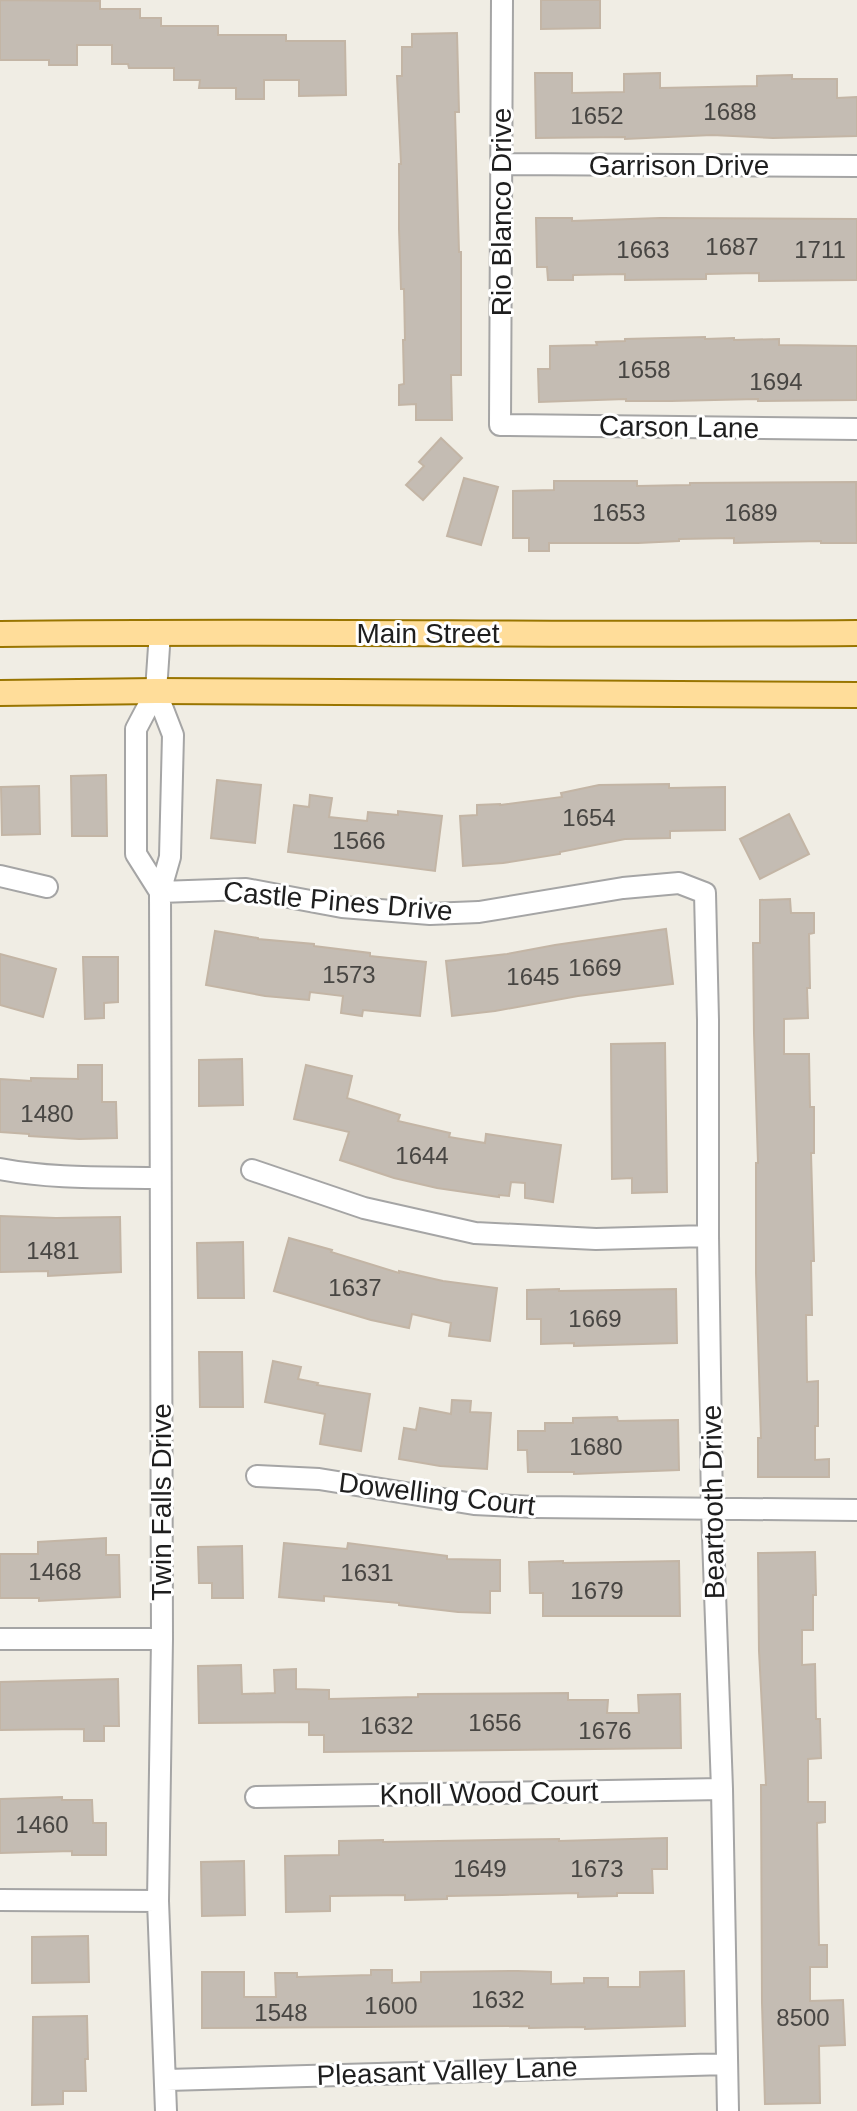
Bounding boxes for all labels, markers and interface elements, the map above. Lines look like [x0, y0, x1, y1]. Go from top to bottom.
house number: 1688 [703, 98, 757, 125]
house number: 1652 [570, 102, 624, 129]
street label: Rio Blanco Drive [486, 108, 517, 316]
street label: Garrison Drive [589, 150, 769, 181]
house number: 1687 [705, 233, 759, 260]
house number: 1663 [616, 236, 670, 263]
house number: 1711 [794, 236, 846, 263]
house number: 1658 [617, 356, 671, 383]
house number: 1694 [749, 368, 803, 395]
street label: Carson Lane [599, 410, 759, 444]
house number: 1653 [592, 499, 646, 526]
house number: 1689 [724, 499, 778, 526]
street label: Main Street [356, 618, 500, 649]
house number: 1654 [562, 804, 616, 831]
house number: 1566 [332, 827, 386, 854]
street label: Castle Pines Drive [222, 876, 454, 926]
house number: 1669 [568, 954, 622, 981]
house number: 1573 [322, 961, 376, 988]
house number: 1645 [506, 963, 560, 990]
house number: 1480 [20, 1100, 74, 1127]
house number: 1644 [395, 1142, 449, 1169]
house number: 1481 [26, 1237, 80, 1264]
house number: 1637 [328, 1274, 382, 1301]
house number: 1669 [568, 1305, 622, 1332]
street label: Twin Falls Drive [146, 1403, 177, 1601]
street label: Beartooth Drive [696, 1404, 730, 1600]
house number: 1680 [569, 1433, 623, 1460]
street label: Dowelling Court [337, 1467, 537, 1521]
house number: 1468 [28, 1558, 82, 1585]
house number: 1631 [340, 1559, 394, 1586]
house number: 1679 [570, 1577, 624, 1604]
house number: 1656 [468, 1709, 522, 1736]
house number: 1632 [360, 1712, 414, 1739]
house number: 1676 [578, 1717, 632, 1744]
street label: Knoll Wood Court [379, 1776, 599, 1810]
house number: 1460 [15, 1811, 69, 1838]
house number: 1649 [453, 1855, 507, 1882]
house number: 1673 [570, 1855, 624, 1882]
house number: 1632 [471, 1986, 525, 2013]
house number: 1600 [364, 1992, 418, 2019]
house number: 1548 [254, 1999, 308, 2026]
house number: 8500 [776, 2004, 830, 2031]
street label: Pleasant Valley Lane [316, 2051, 578, 2091]

